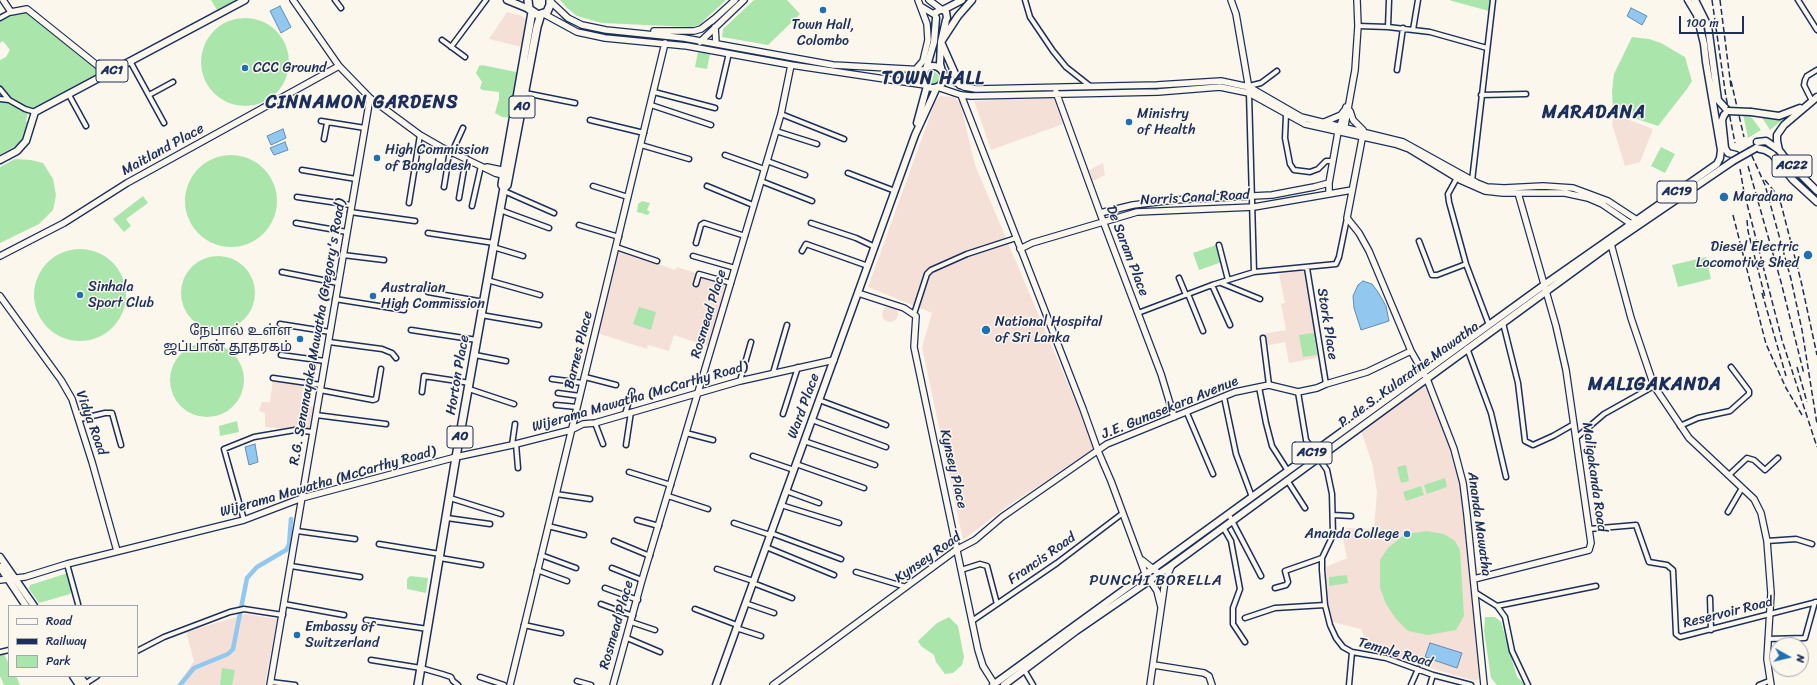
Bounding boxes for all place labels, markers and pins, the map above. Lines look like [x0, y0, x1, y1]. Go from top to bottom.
marker: Town Hall, Colombo [818, 5, 828, 15]
place label: Town Hall, Colombo [791, 17, 855, 50]
place label: CCC Ground [253, 60, 326, 76]
marker: CCC Ground [240, 63, 250, 73]
place label: Ministry of Health [1137, 106, 1196, 138]
marker: Ministry of Health [1124, 117, 1134, 127]
place label: High Commission of Bangladesh [385, 142, 489, 174]
marker: High Commission of Bangladesh [372, 153, 382, 163]
place label: Maradana [1733, 189, 1793, 205]
marker: Maradana [1718, 191, 1730, 203]
place label: Diesel Electric Locomotive Shed [1696, 239, 1799, 272]
marker: Diesel Electric Locomotive Shed [1802, 249, 1814, 261]
place label: Sinhala Sport Club [88, 279, 154, 312]
place label: Australian High Commission [381, 280, 485, 312]
marker: Sinhala Sport Club [75, 290, 85, 300]
marker: Australian High Commission [368, 291, 378, 301]
place label: National Hospital of Sri Lanka [995, 314, 1102, 346]
place label: நேபால் உள்ள ஜப்பான் தூதரகம் [163, 323, 292, 356]
marker: National Hospital of Sri Lanka [980, 324, 992, 336]
marker: நேபால் உள்ள ஜப்பான் தூதரகம் [295, 334, 305, 344]
place label: Ananda College [1305, 526, 1399, 542]
marker: Ananda College [1402, 529, 1412, 539]
place label: Embassy of Switzerland [305, 619, 379, 652]
marker: Embassy of Switzerland [292, 630, 302, 640]

